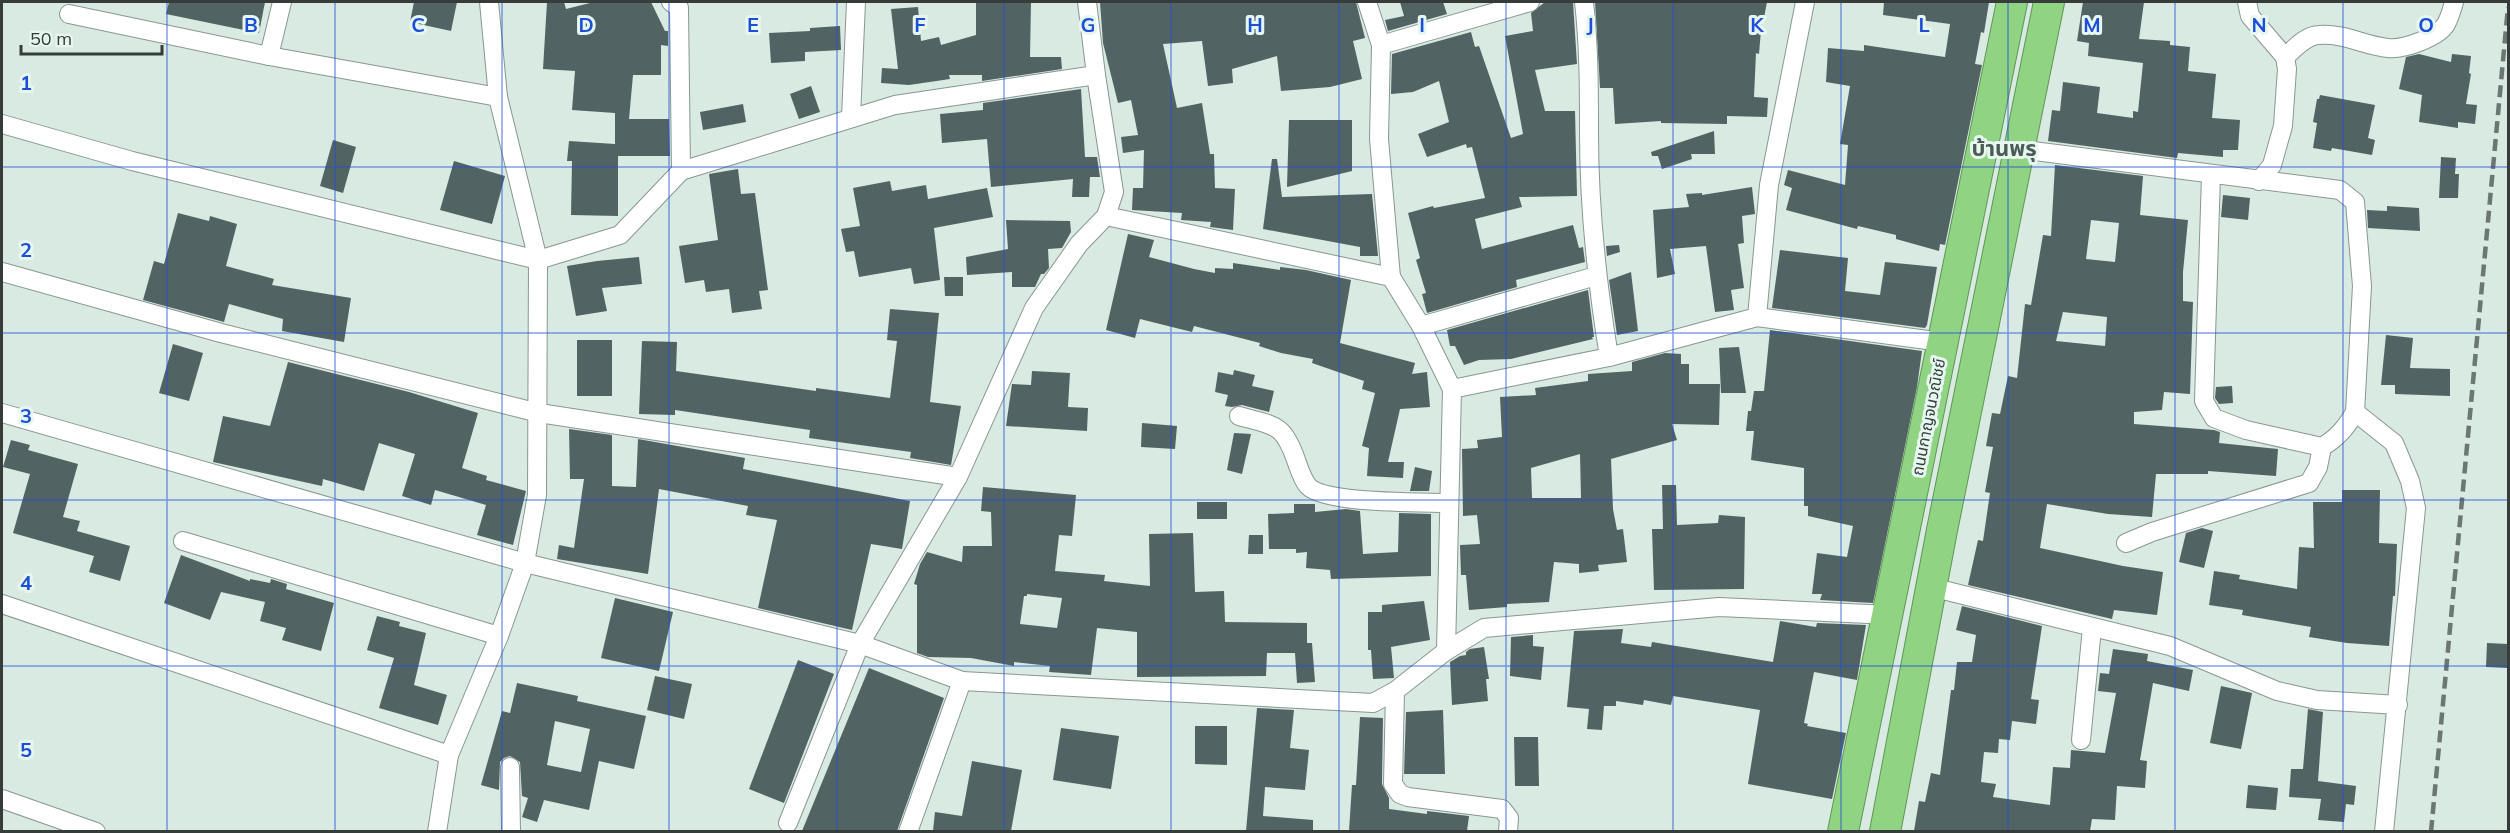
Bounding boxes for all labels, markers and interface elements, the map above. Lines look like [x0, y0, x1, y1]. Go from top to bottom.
text: B [244, 12, 258, 37]
text: C [411, 12, 425, 37]
text: D [578, 12, 594, 37]
text: E [747, 12, 759, 37]
text: F [914, 12, 926, 37]
text: G [1081, 12, 1095, 37]
text: H [1247, 12, 1263, 37]
text: I [1419, 12, 1425, 37]
text: J [1586, 12, 1594, 37]
text: K [1750, 12, 1764, 37]
text: L [1918, 12, 1930, 37]
text: M [2083, 12, 2101, 37]
text: N [2251, 12, 2267, 37]
text: O [2418, 12, 2434, 37]
scale bar [21, 18, 162, 56]
text: 50 m [30, 27, 72, 50]
text: 1 [20, 70, 32, 95]
district label: บ้านพรุ [1971, 134, 2037, 162]
text: 2 [20, 237, 32, 262]
street label: ถนนกาญจนวณิชย์ [1907, 357, 1949, 477]
text: 3 [20, 403, 32, 428]
text: 4 [20, 570, 32, 595]
text: 5 [20, 737, 32, 762]

